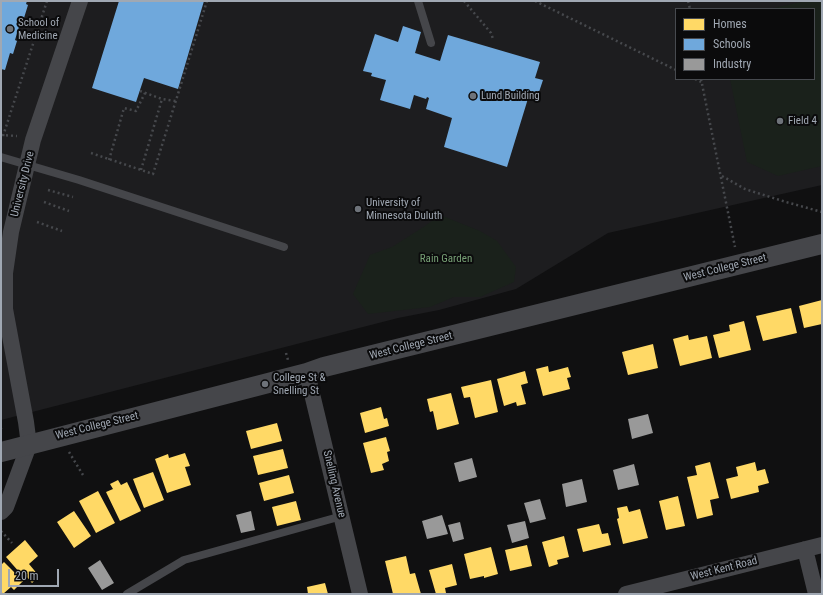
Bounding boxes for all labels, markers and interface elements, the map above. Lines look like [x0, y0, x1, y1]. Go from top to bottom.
legend [675, 8, 815, 80]
place label: School of Medicine [18, 16, 59, 42]
text: Homes [713, 17, 747, 31]
marker: School of Medicine [5, 24, 15, 34]
text: Schools [713, 37, 751, 51]
text: Industry [713, 57, 751, 71]
place label: Lund Building [481, 89, 540, 103]
marker: Lund Building [468, 91, 478, 101]
place label: Field 4 [788, 114, 817, 128]
marker: Field 4 [775, 116, 785, 126]
street label: University Drive [8, 150, 38, 218]
place label: University of Minnesota Duluth [366, 196, 442, 222]
marker: University of Minnesota Duluth [353, 204, 363, 214]
street label: West College Street [682, 251, 768, 285]
park label: Rain Garden [420, 252, 472, 266]
street label: West College Street [368, 329, 454, 363]
place label: College St & Snelling St [273, 371, 326, 397]
marker: College St & Snelling St [260, 379, 270, 389]
street label: West College Street [54, 409, 140, 443]
street label: Snelling Avenue [320, 449, 348, 519]
street label: West Kent Road [689, 554, 759, 584]
scale bar [10, 561, 61, 587]
text: 20 m [15, 569, 39, 583]

